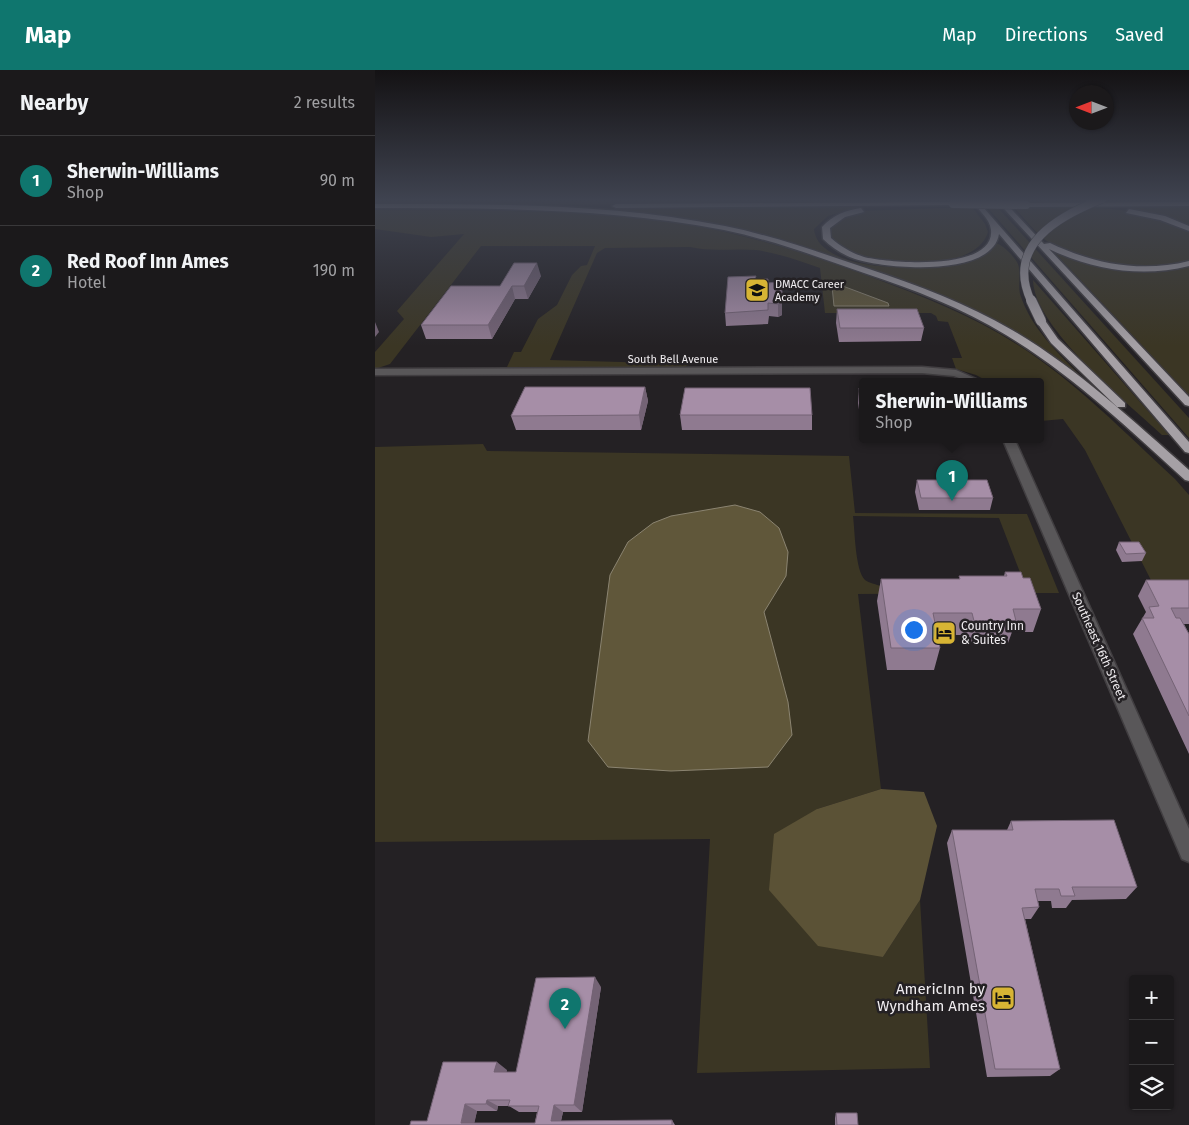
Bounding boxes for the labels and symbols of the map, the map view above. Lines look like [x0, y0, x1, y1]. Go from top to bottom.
north arrow [1069, 85, 1114, 130]
school or university icon: DMACC Career Academy [744, 277, 770, 303]
place label: DMACC Career Academy [775, 278, 845, 304]
street label: South Bell Avenue [628, 353, 718, 366]
pin: 1 [936, 460, 968, 501]
street label: Southeast 16th Street [1069, 590, 1129, 703]
your location [901, 617, 927, 643]
place label: Country Inn & Suites [961, 619, 1024, 647]
hotel icon: Country Inn & Suites [931, 620, 957, 646]
place label: AmericInn by Wyndham Ames [877, 980, 986, 1015]
hotel icon: AmericInn by Wyndham Ames [990, 985, 1016, 1011]
pin: 2 [549, 988, 581, 1029]

